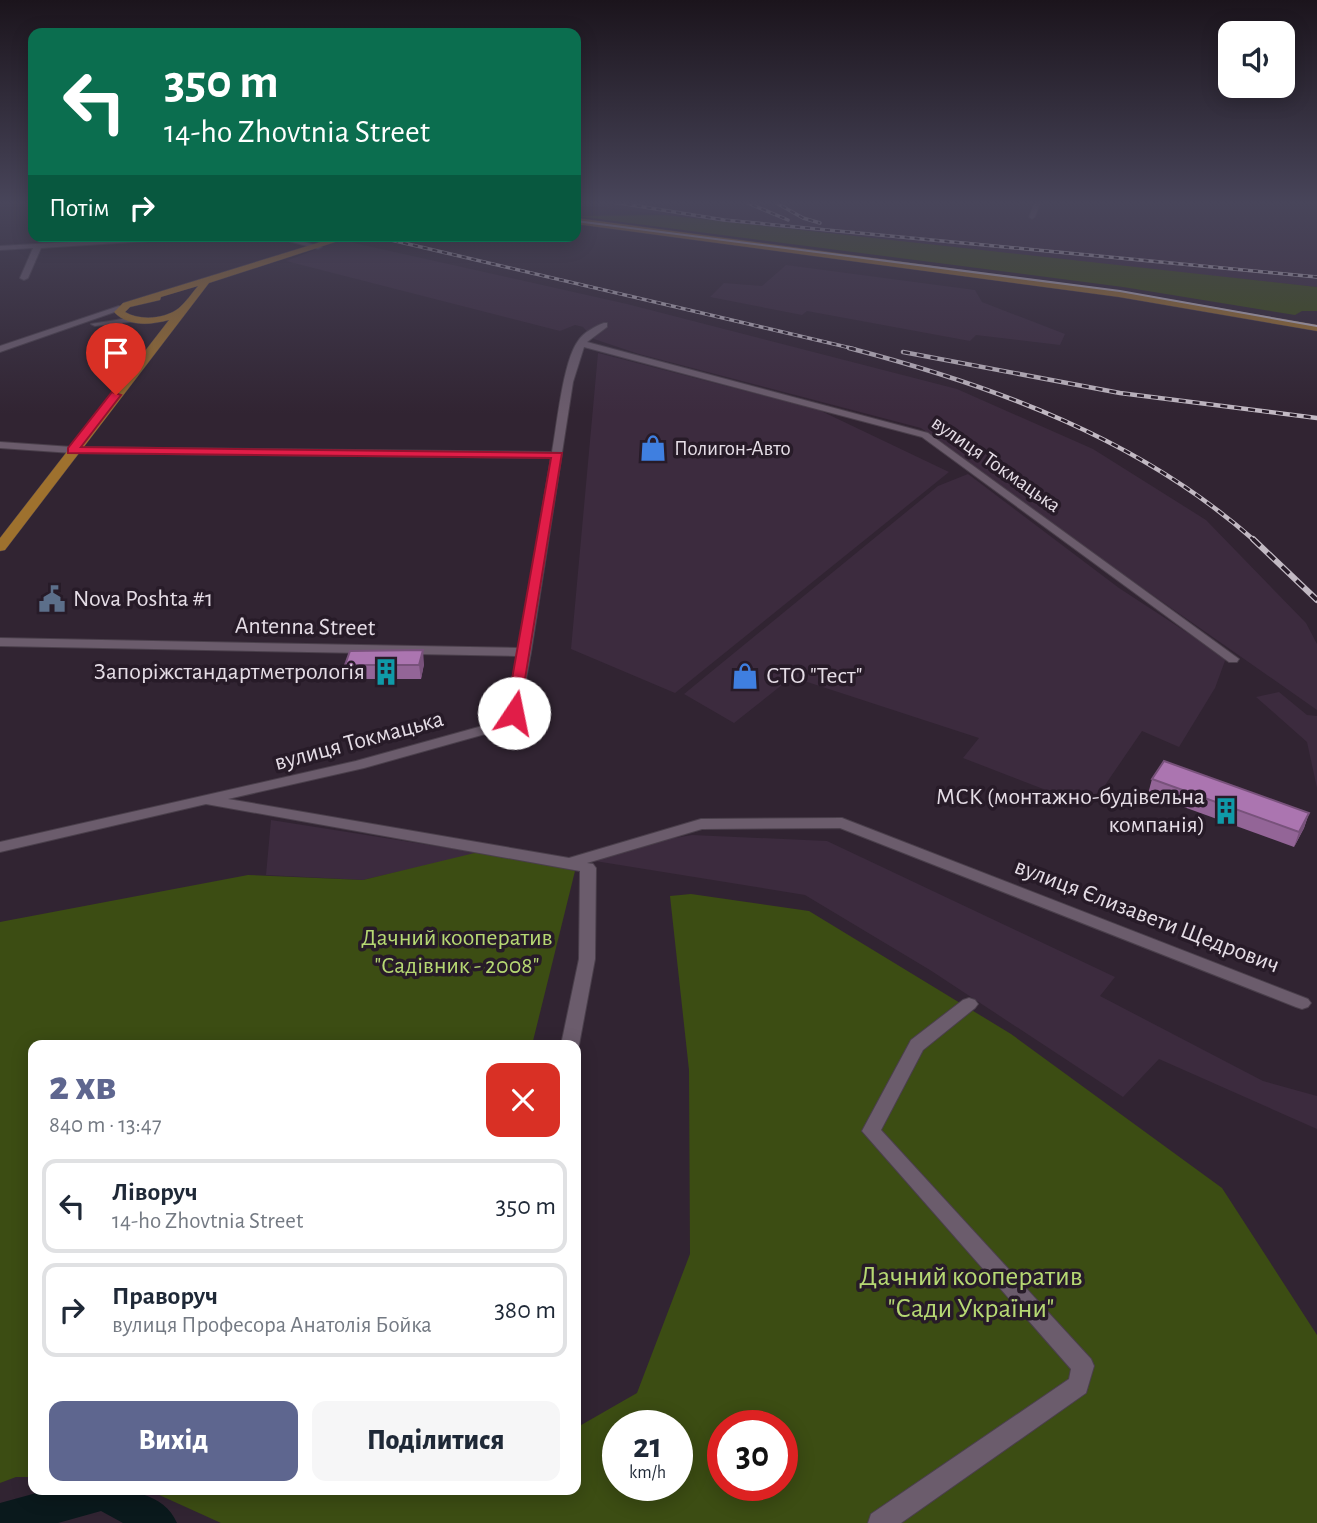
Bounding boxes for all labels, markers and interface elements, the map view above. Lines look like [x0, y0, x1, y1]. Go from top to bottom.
map controls [1218, 21, 1295, 98]
button: sound [1218, 21, 1295, 98]
icon: left [49, 56, 140, 147]
text: 350 m [164, 58, 279, 107]
text: 14-ho Zhovtnia Street [164, 116, 430, 148]
icon: right [123, 189, 161, 227]
text: Потім [49, 195, 109, 221]
pin [86, 323, 146, 395]
icon: arrive [97, 334, 135, 372]
street label: вулиця Токмацька [928, 412, 1065, 516]
shop icon: Полигон-Авто [638, 433, 668, 463]
place label: Полигон-Авто [674, 438, 791, 459]
public building icon: Nova Poshta #1 [37, 584, 67, 614]
place label: Nova Poshta #1 [73, 587, 213, 611]
street label: Antenna Street [235, 614, 376, 640]
building icon: Запоріжстандартметрологія [371, 657, 401, 687]
place label: Запоріжстандартметрологія [94, 660, 365, 684]
shop icon: СТО "Тест" [730, 661, 760, 691]
place label: СТО "Тест" [766, 664, 862, 688]
position arrow [477, 676, 551, 750]
street label: вулиця Токмацька [272, 707, 446, 775]
place label: МСК (монтажно-будівельна компанія) [936, 785, 1205, 837]
building icon: МСК (монтажно-будівельна компанія) [1211, 796, 1241, 826]
street label: вулиця Єлизавети Щедрович [1011, 854, 1283, 978]
park label: Дачний кооператив "Садівник - 2008" [361, 926, 553, 978]
button: close [486, 1063, 560, 1137]
text: 2 хв [49, 1065, 116, 1107]
text: 840 m · 13:47 [49, 1114, 161, 1137]
text: Ліворуч [112, 1179, 198, 1205]
icon: left [53, 1187, 91, 1225]
text: 350 m [496, 1193, 556, 1219]
text: 14-ho Zhovtnia Street [112, 1210, 303, 1233]
park label: Дачний кооператив "Сади України" [859, 1263, 1083, 1323]
text: Праворуч [112, 1283, 218, 1309]
icon: right [53, 1291, 91, 1329]
text: 380 m [494, 1297, 556, 1323]
text: вулиця Професора Анатолія Бойка [112, 1314, 432, 1337]
button: Вихід [49, 1401, 298, 1481]
button: Поділитися [312, 1401, 560, 1481]
speed limit sign: 30 [707, 1410, 798, 1501]
text: 21 [633, 1429, 662, 1464]
text: km/h [629, 1464, 666, 1482]

